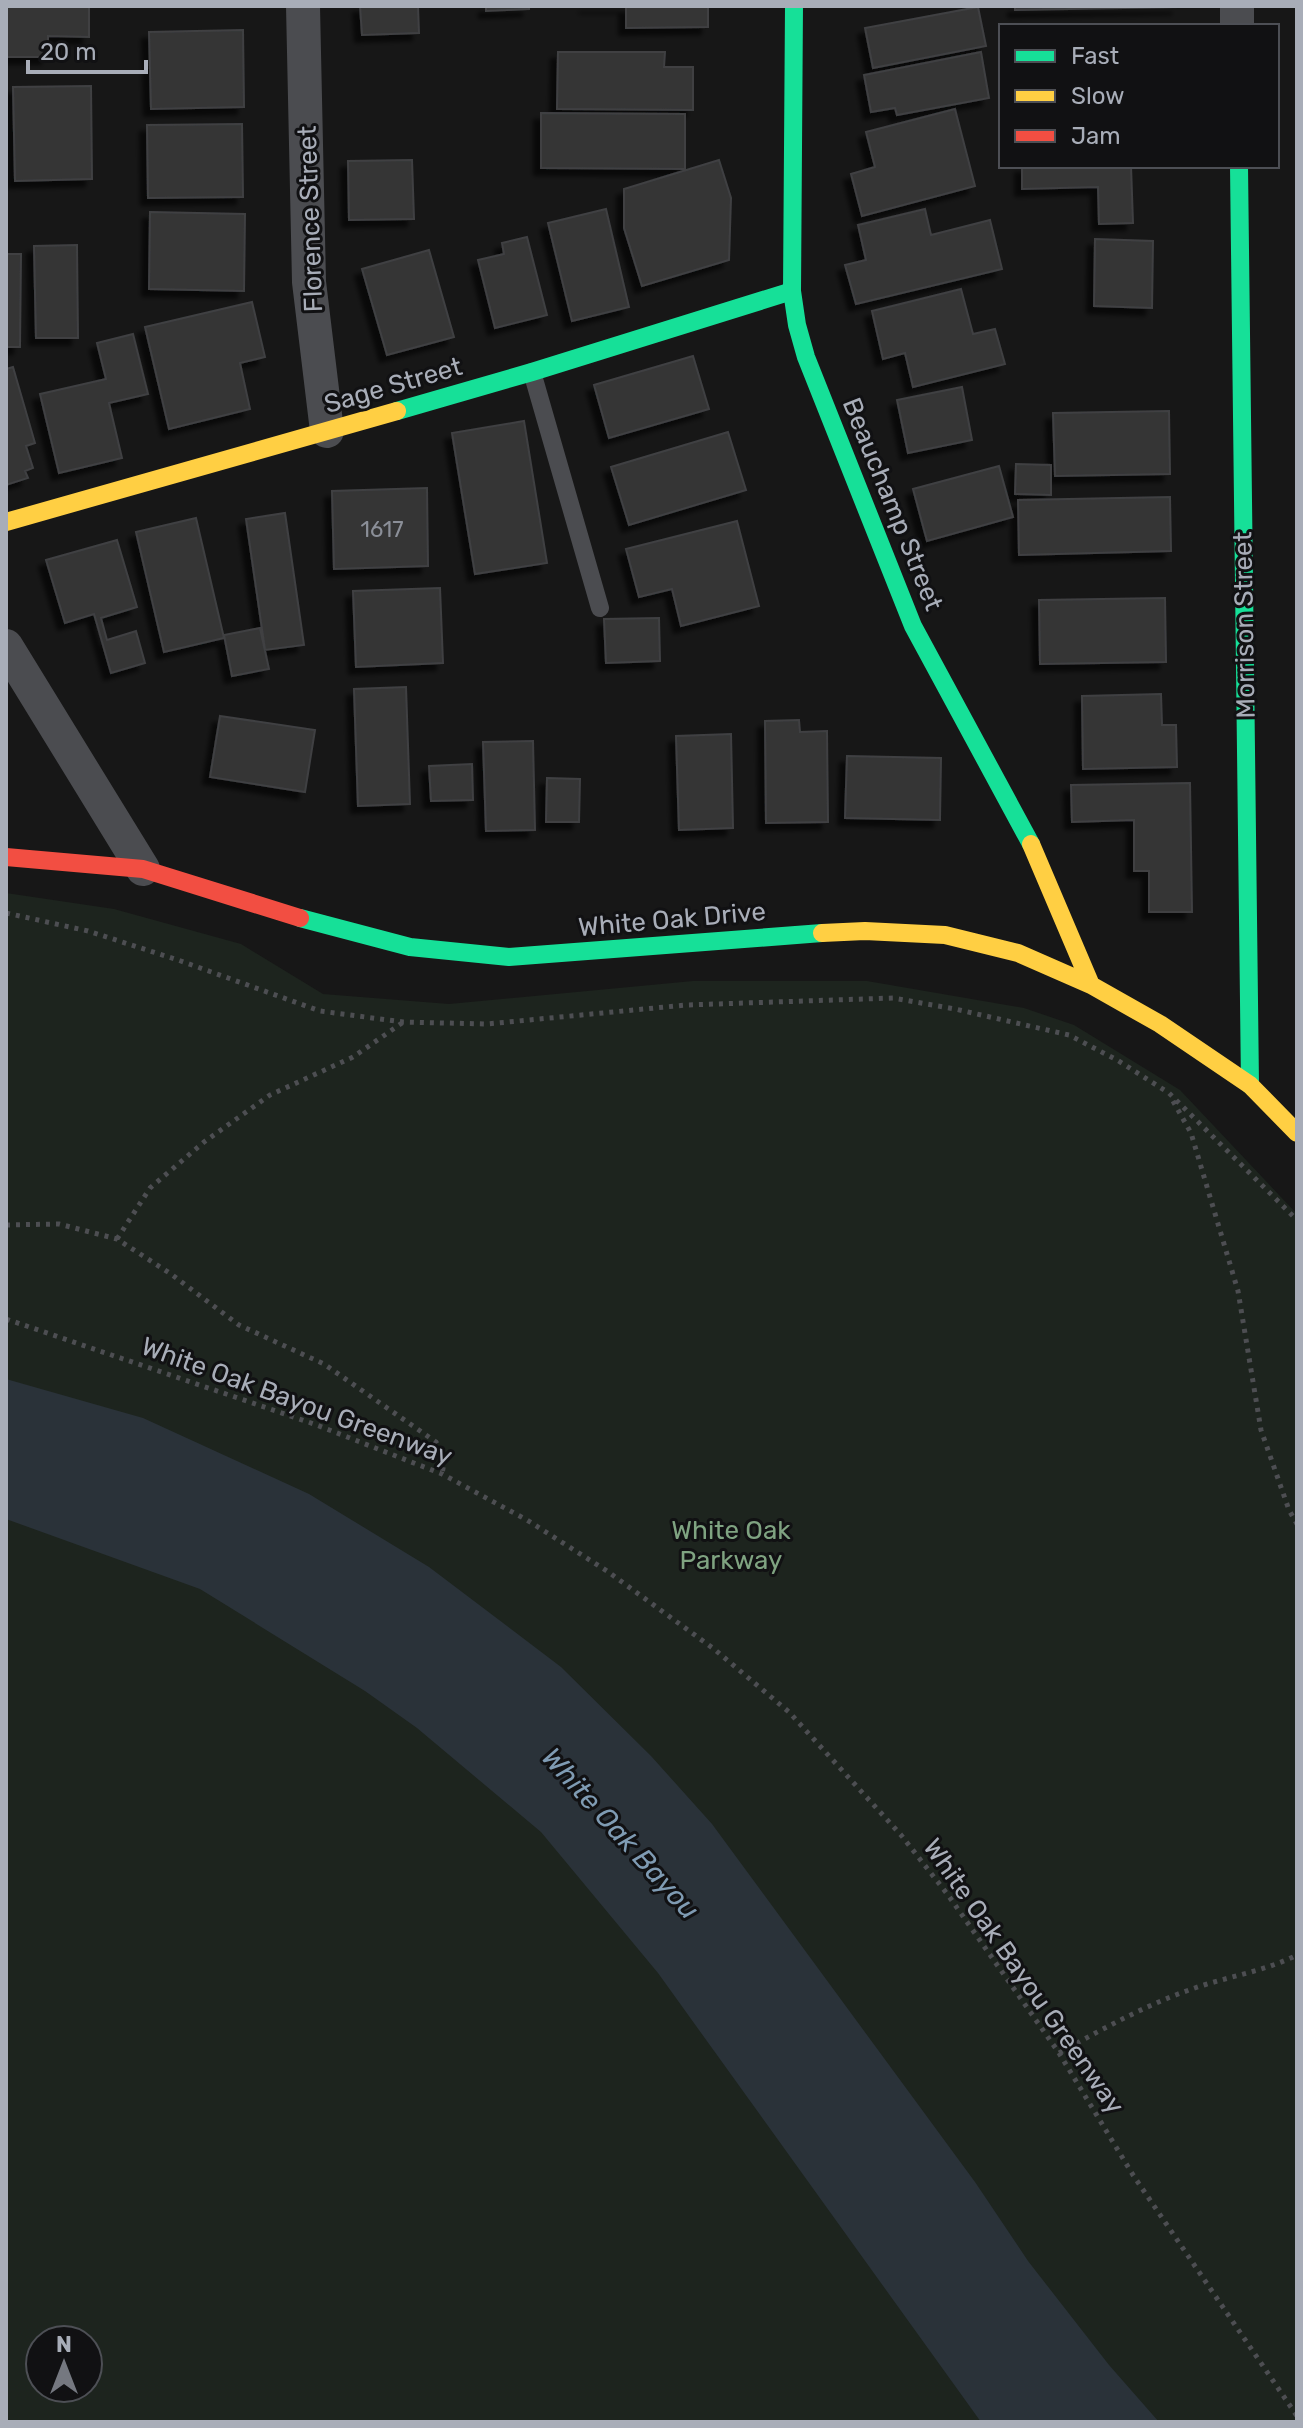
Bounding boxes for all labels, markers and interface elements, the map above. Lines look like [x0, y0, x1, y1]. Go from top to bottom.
scale bar [28, 24, 146, 74]
legend [999, 24, 1279, 168]
text: 20 m [40, 38, 97, 66]
text: Fast [1071, 42, 1119, 70]
text: Slow [1071, 82, 1124, 110]
text: Jam [1071, 122, 1121, 150]
street label: Florence Street [292, 125, 329, 313]
street label: Sage Street [321, 351, 466, 420]
street label: Beauchamp Street [836, 393, 949, 615]
house number: 1617 [361, 516, 403, 543]
street label: Morrison Street [1227, 531, 1262, 719]
street label: White Oak Drive [577, 896, 767, 943]
street label: White Oak Bayou Greenway [137, 1331, 457, 1472]
park label: White Oak Parkway [671, 1515, 791, 1576]
water label: White Oak Bayou [535, 1741, 706, 1926]
street label: White Oak Bayou Greenway [917, 1833, 1131, 2120]
north arrow [24, 2324, 104, 2404]
text: N [56, 2331, 72, 2358]

